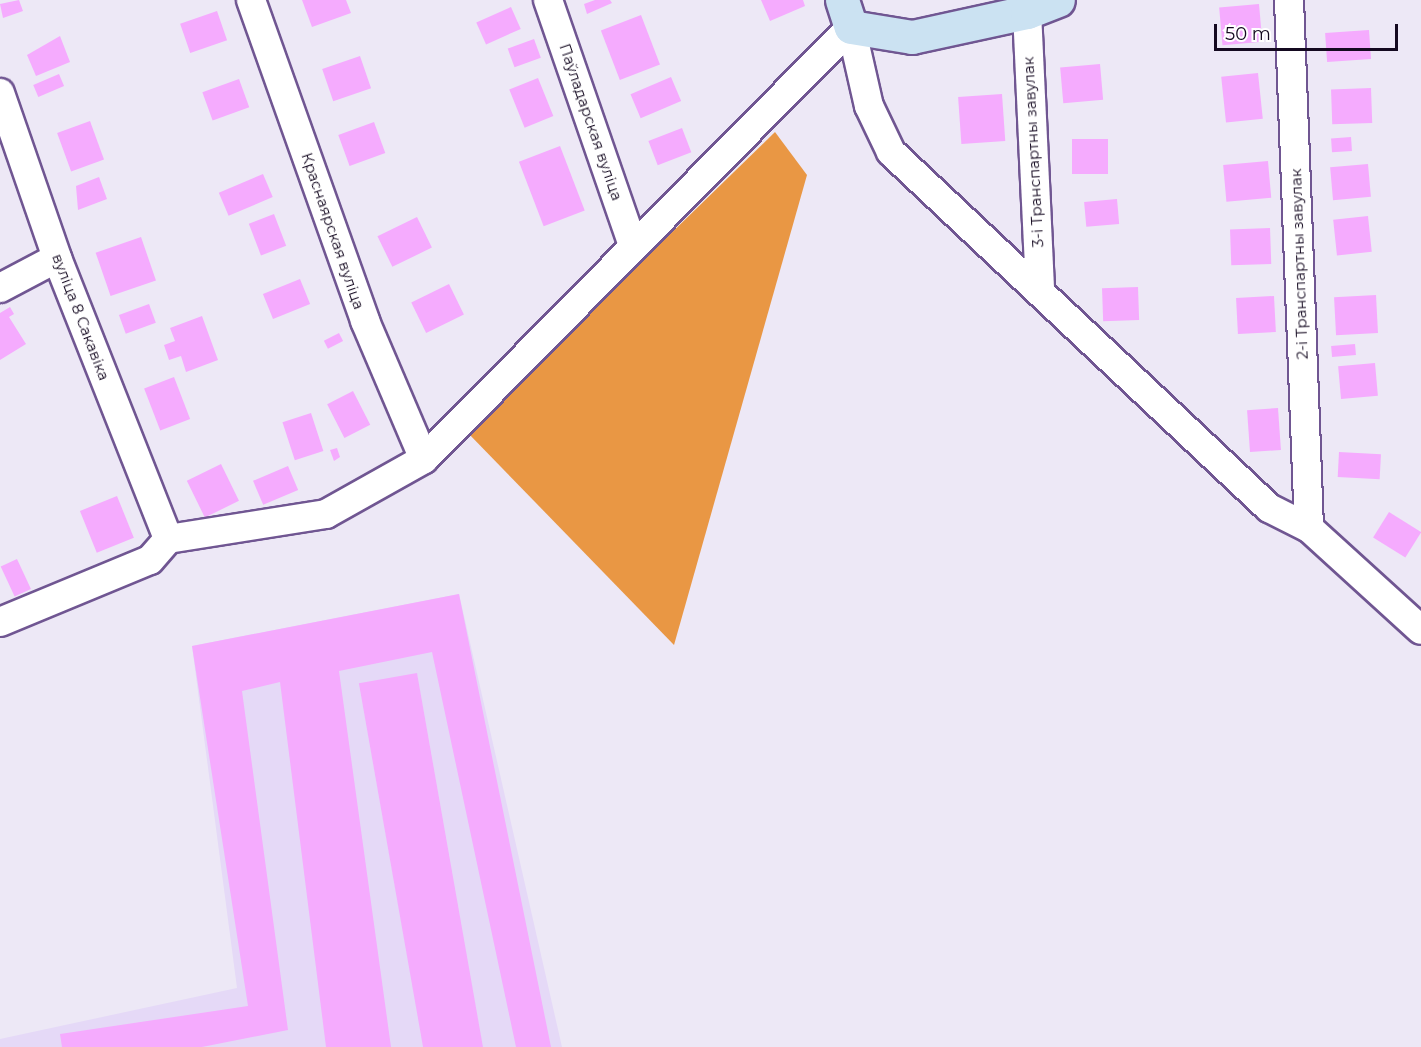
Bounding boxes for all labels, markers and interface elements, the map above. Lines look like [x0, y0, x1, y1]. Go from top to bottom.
scale bar [1217, 12, 1402, 50]
text: 50 m [1225, 23, 1271, 45]
street label: Паўладарская вуліца [556, 41, 626, 203]
street label: 3-і Транспартны завулак [1019, 56, 1047, 248]
street label: Краснаярская вуліца [298, 150, 368, 312]
street label: 2-і Транспартны завулак [1287, 168, 1311, 360]
street label: вуліца 8 Сакавіка [49, 251, 113, 383]

